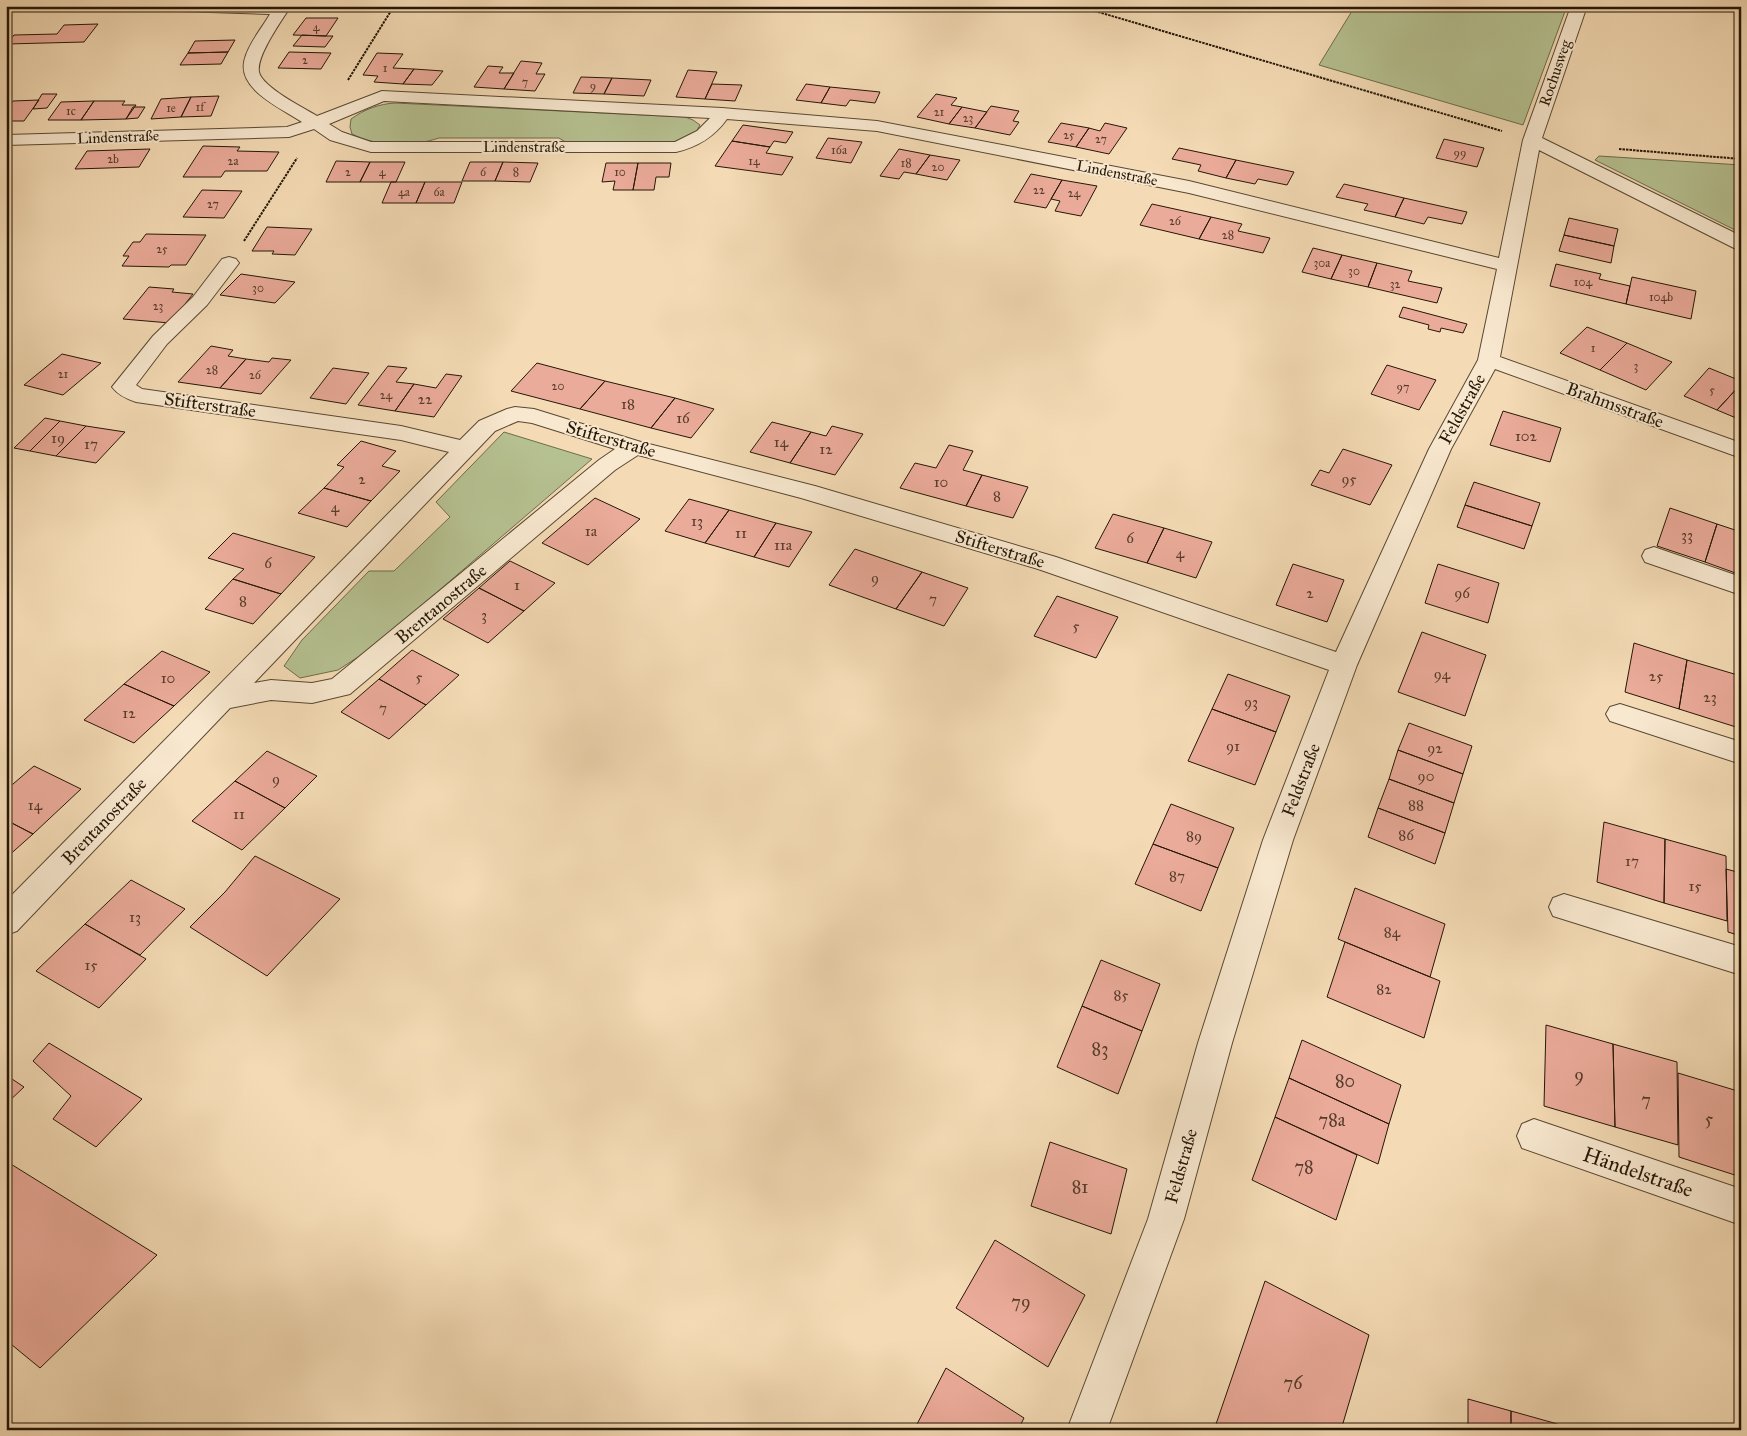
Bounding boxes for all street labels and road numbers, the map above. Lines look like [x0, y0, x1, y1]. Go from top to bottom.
street label: Rochusweg [1535, 36, 1575, 109]
street label: Lindenstraße [77, 127, 159, 147]
street label: Lindenstraße [483, 138, 565, 156]
street label: Lindenstraße [1075, 156, 1159, 190]
street label: Feldstraße [1434, 370, 1490, 448]
street label: Brahmsstraße [1563, 377, 1667, 433]
street label: Stifterstraße [163, 388, 257, 422]
street label: Stifterstraße [564, 416, 658, 462]
street label: Stifterstraße [953, 525, 1047, 573]
street label: Brentanostraße [391, 559, 491, 649]
street label: Feldstraße [1277, 740, 1325, 820]
street label: Brentanostraße [57, 773, 151, 869]
street label: Feldstraße [1160, 1126, 1202, 1206]
street label: Händelstraße [1579, 1141, 1697, 1203]

